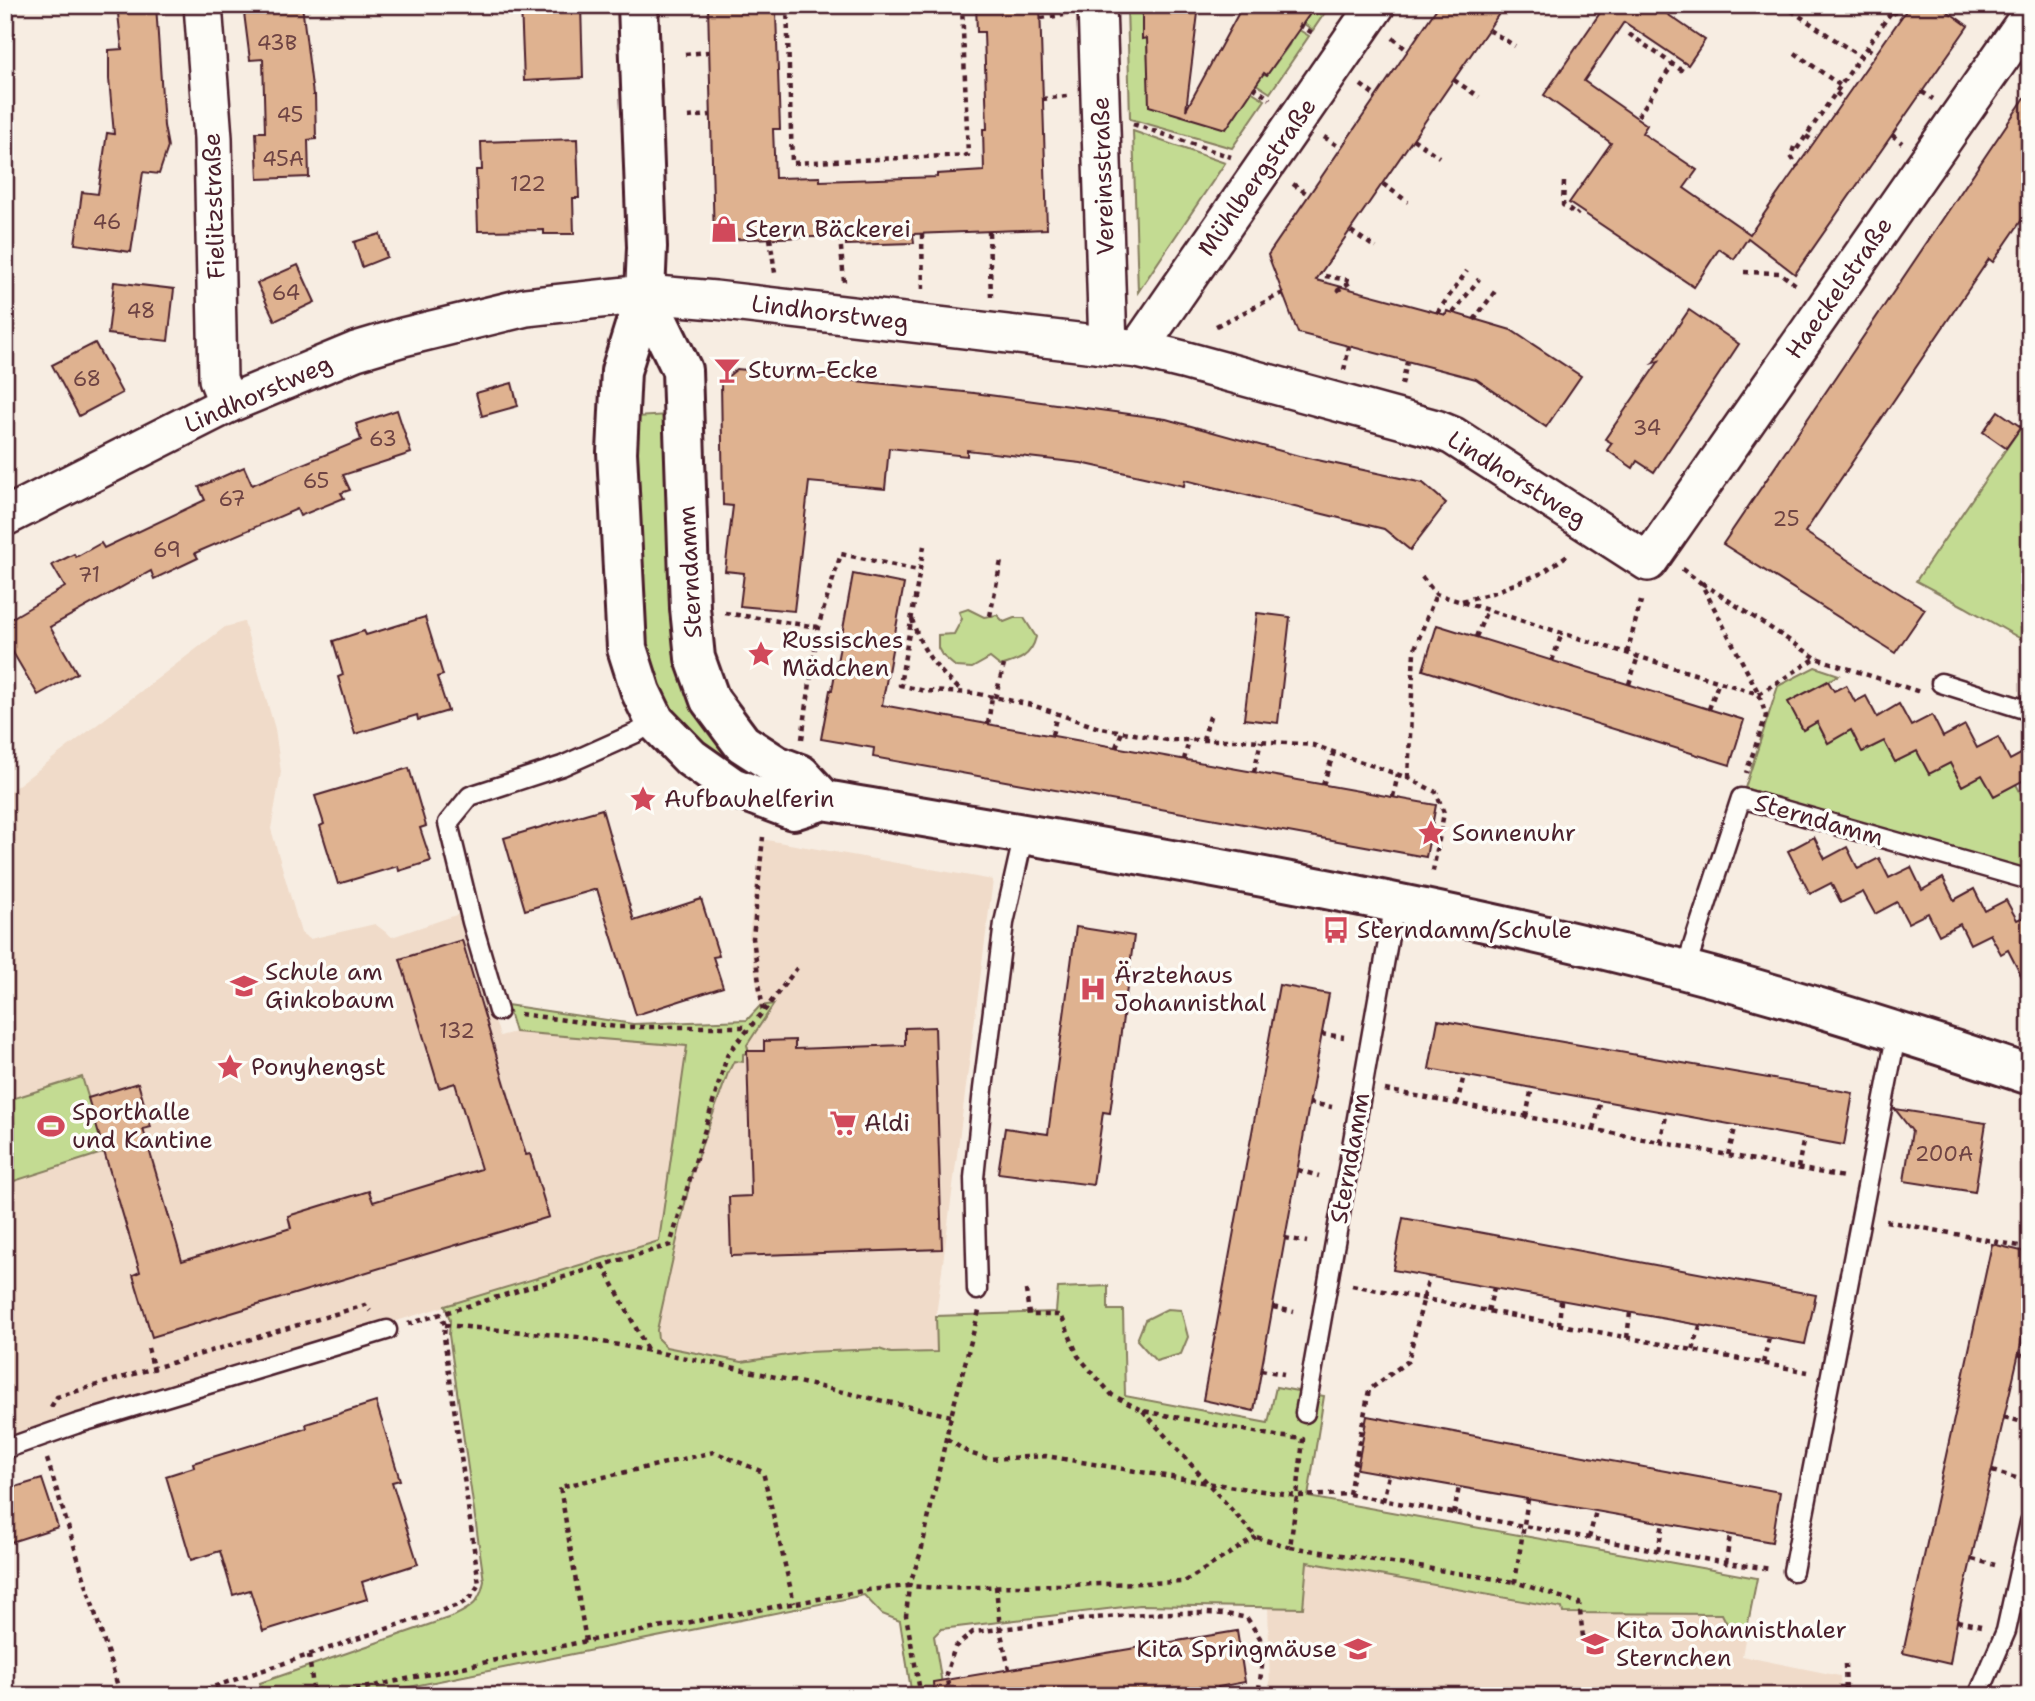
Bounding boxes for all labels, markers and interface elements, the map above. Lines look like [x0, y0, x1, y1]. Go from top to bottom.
house number: 43B [257, 29, 297, 57]
street label: Mühlbergstraße [1190, 92, 1324, 262]
street label: Vereinsstraße [1084, 96, 1122, 256]
house number: 45 [277, 101, 303, 129]
street label: Fielitzstraße [195, 132, 233, 280]
house number: 45A [262, 145, 304, 173]
house number: 122 [510, 170, 546, 198]
house number: 46 [93, 208, 122, 236]
street label: Haeckelstraße [1778, 211, 1900, 365]
place label: Stern Bäckerei [745, 213, 911, 245]
shop icon: Stern Bäckerei [709, 214, 739, 244]
house number: 64 [272, 279, 300, 307]
street label: Lindhorstweg [749, 287, 911, 339]
house number: 48 [127, 297, 155, 325]
street label: Lindhorstweg [179, 347, 337, 441]
place label: Sturm-Ecke [748, 354, 878, 386]
bar icon: Sturm-Ecke [712, 355, 742, 385]
house number: 68 [73, 365, 101, 393]
house number: 34 [1633, 414, 1661, 442]
street label: Lindhorstweg [1441, 423, 1593, 535]
house number: 63 [369, 425, 397, 453]
house number: 65 [303, 467, 329, 495]
house number: 67 [218, 485, 246, 513]
street label: Sterndamm [671, 505, 709, 639]
house number: 25 [1772, 505, 1800, 533]
house number: 69 [153, 536, 181, 564]
house number: 71 [78, 561, 100, 589]
place label: Russisches Mädchen [782, 624, 904, 684]
place icon: Russisches Mädchen [746, 639, 776, 669]
place label: Aufbauhelferin [664, 783, 835, 815]
place icon: Aufbauhelferin [628, 784, 658, 814]
street label: Sterndamm [1751, 786, 1887, 854]
place label: Sonnenuhr [1452, 817, 1576, 849]
place icon: Sonnenuhr [1416, 818, 1446, 848]
place label: Sterndamm/Schule [1357, 914, 1572, 946]
bus stop icon: Sterndamm/Schule [1321, 915, 1351, 945]
place label: Schule am Ginkobaum [265, 956, 394, 1016]
place label: Ärztehaus Johannisthal [1114, 959, 1267, 1019]
school or university icon: Schule am Ginkobaum [229, 971, 259, 1001]
hospital icon: Ärztehaus Johannisthal [1078, 974, 1108, 1004]
house number: 132 [439, 1017, 475, 1045]
place label: Ponyhengst [251, 1051, 386, 1083]
place icon: Ponyhengst [215, 1052, 245, 1082]
street label: Sterndamm [1323, 1090, 1377, 1226]
place label: Sporthalle und Kantine [72, 1096, 213, 1156]
place label: Aldi [864, 1107, 910, 1139]
supermarket icon: Aldi [828, 1108, 858, 1138]
sports icon: Sporthalle und Kantine [36, 1111, 66, 1141]
house number: 200A [1915, 1140, 1973, 1168]
place label: Kita Johannisthaler Sternchen [1616, 1614, 1847, 1674]
school or university icon: Kita Johannisthaler Sternchen [1580, 1629, 1610, 1659]
place label: Kita Springmäuse [1136, 1633, 1337, 1665]
school or university icon: Kita Springmäuse [1343, 1634, 1373, 1664]

